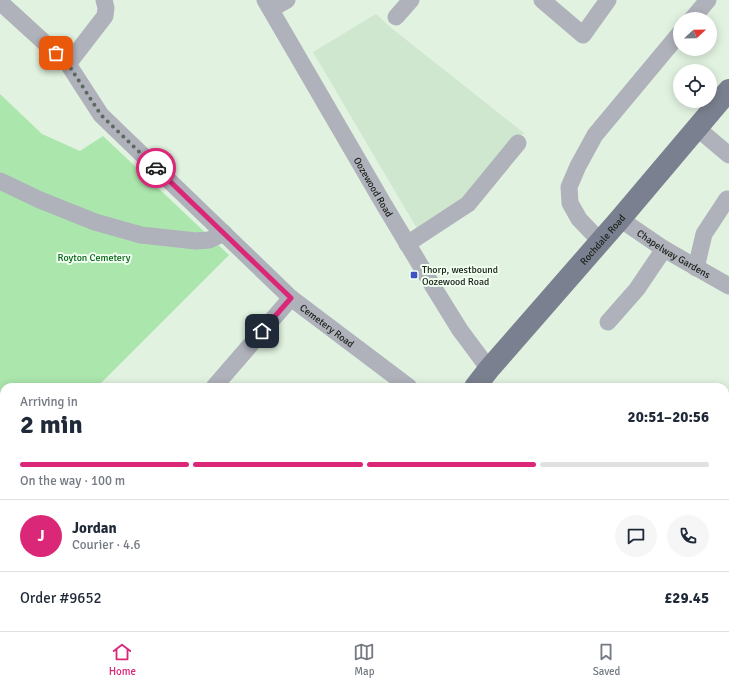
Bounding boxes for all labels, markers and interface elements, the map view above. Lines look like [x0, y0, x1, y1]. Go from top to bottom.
north arrow [673, 12, 717, 56]
map controls [673, 12, 717, 108]
pin [39, 36, 73, 70]
icon: bag [45, 42, 67, 64]
button: locate [673, 64, 717, 108]
courier [136, 148, 176, 188]
street label: Oozewood Road [351, 155, 395, 219]
icon: car [145, 157, 167, 179]
street label: Rochdale Road [578, 212, 628, 268]
street label: Chapelway Gardens [634, 227, 713, 281]
park label: Royton Cemetery [58, 252, 131, 264]
place label: Thorp, westbound Oozewood Road [422, 264, 498, 288]
marker: Thorp, westbound Oozewood Road [409, 270, 419, 280]
street label: Cemetery Road [297, 302, 356, 350]
pin [245, 314, 279, 348]
icon: home [251, 320, 273, 342]
text: Arriving in [20, 394, 78, 410]
text: 20:51–20:56 [628, 408, 709, 426]
text: 2 min [20, 409, 83, 441]
text: On the way · 100 m [20, 473, 125, 489]
button: chat [615, 515, 657, 557]
button: phone [667, 515, 709, 557]
text: Jordan [72, 519, 117, 537]
text: J [37, 527, 45, 545]
text: Courier · 4.6 [72, 537, 141, 553]
text: Order #9652 [20, 589, 102, 607]
text: £29.45 [664, 589, 709, 607]
tab: Home [109, 641, 136, 678]
tab: Map [353, 641, 375, 678]
tab: Saved [593, 641, 620, 678]

